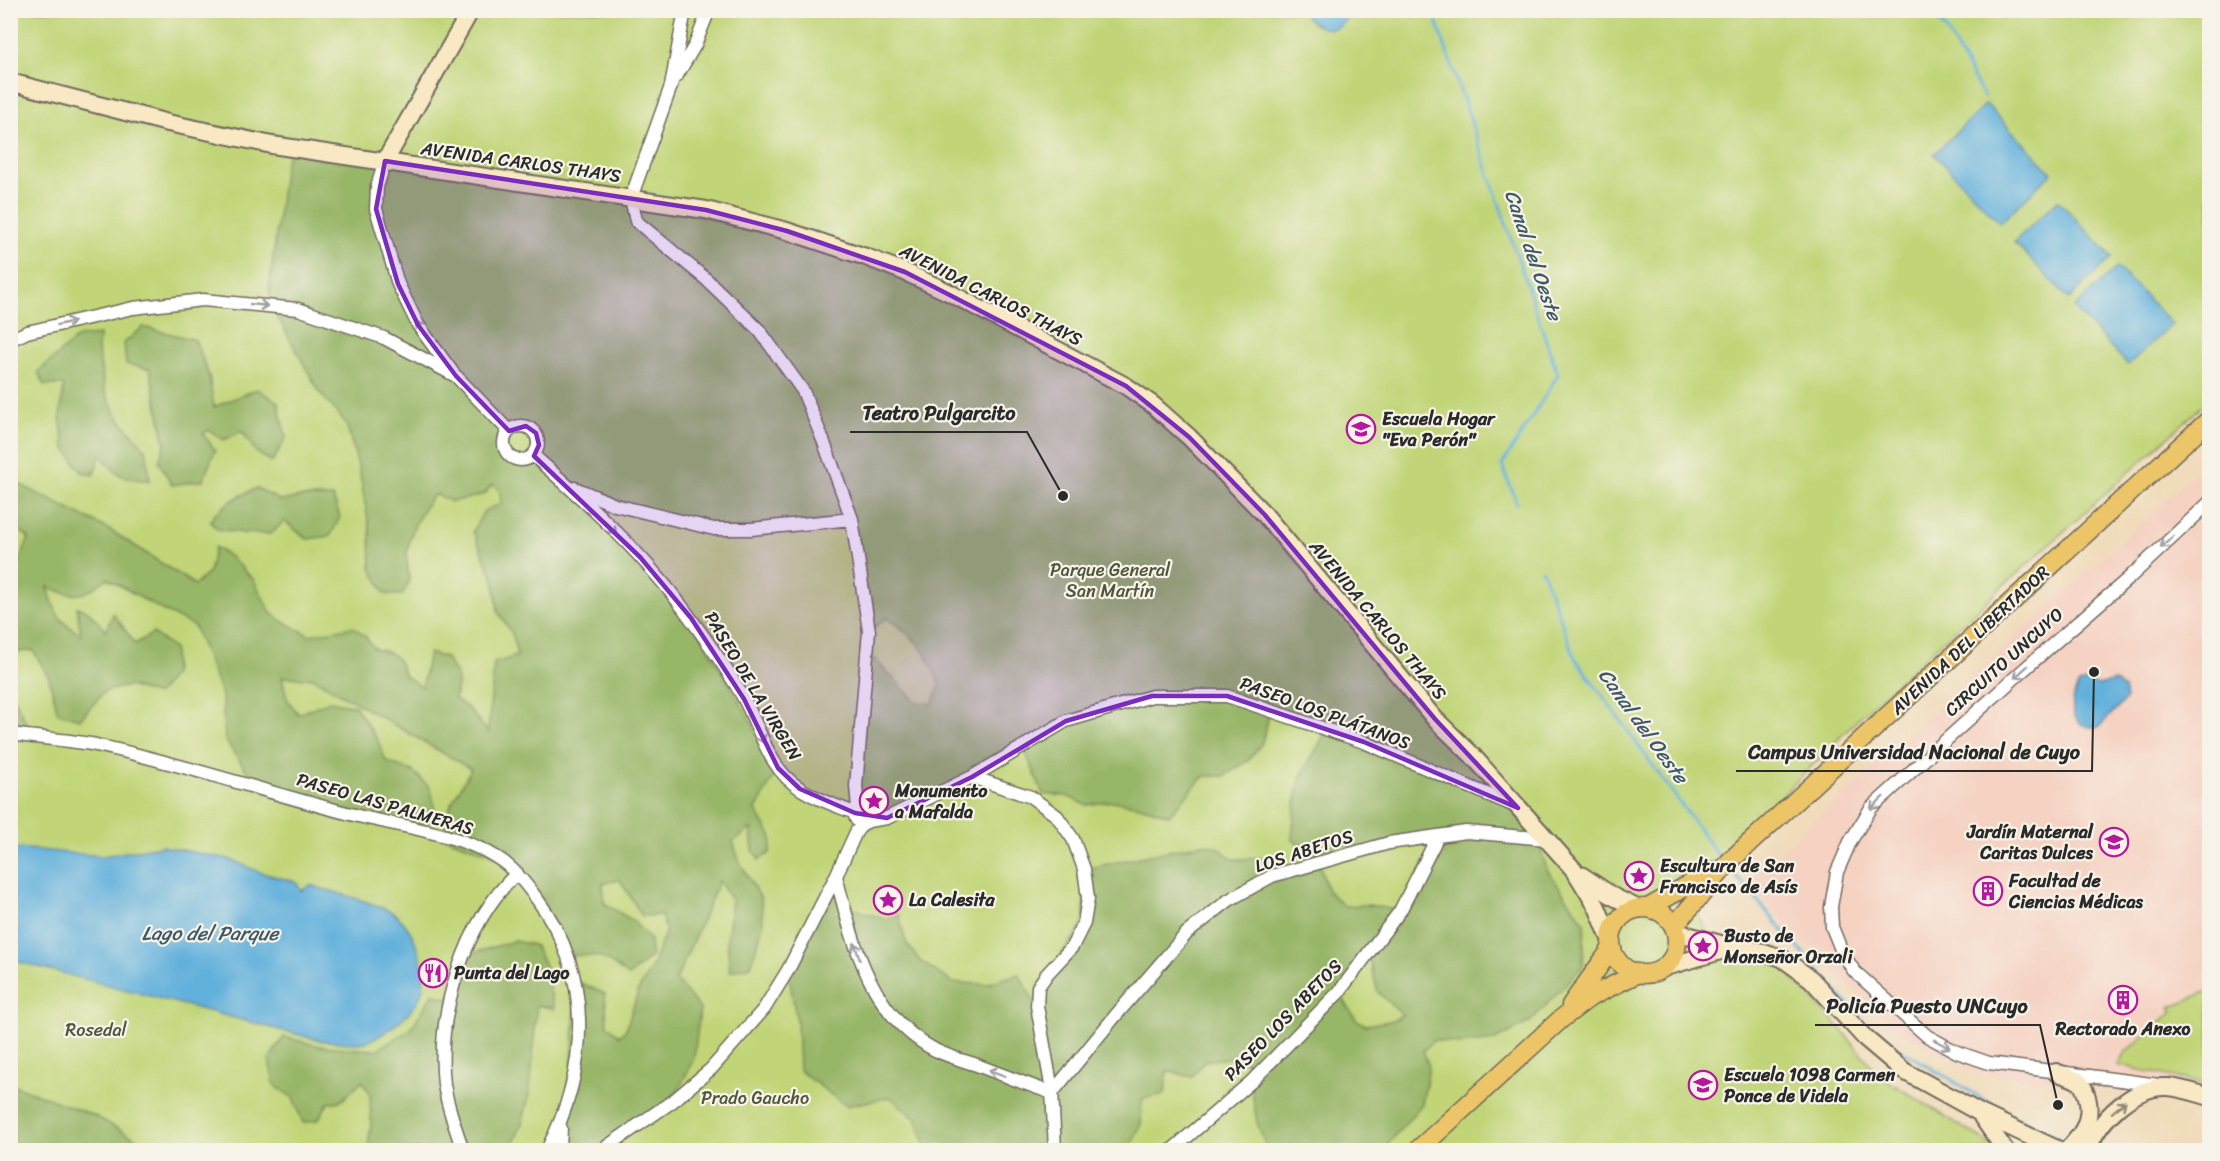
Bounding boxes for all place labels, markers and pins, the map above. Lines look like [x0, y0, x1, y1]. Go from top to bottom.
callout: Teatro Pulgarcito [850, 394, 1027, 432]
place label: Escuela Hogar "Eva Perón" [1382, 403, 1496, 456]
school or university icon: Escuela Hogar "Eva Perón" [1345, 413, 1377, 445]
callout: Campus Universidad Nacional de Cuyo [1736, 733, 2092, 771]
place label: Monumento a Mafalda [894, 775, 988, 828]
place icon: Monumento a Mafalda [858, 785, 890, 817]
place label: Jardín Maternal Caritas Dulces [1966, 816, 2094, 869]
school or university icon: Jardín Maternal Caritas Dulces [2098, 826, 2130, 858]
place label: Escultura de San Francisco de Asís [1659, 850, 1798, 903]
place icon: Escultura de San Francisco de Asís [1623, 860, 1655, 892]
place label: Facultad de Ciencias Médicas [2008, 865, 2144, 918]
building icon: Facultad de Ciencias Médicas [1972, 875, 2004, 907]
place icon: La Calesita [872, 884, 904, 916]
place label: La Calesita [909, 884, 996, 916]
place label: Busto de Monseñor Orzali [1723, 920, 1853, 973]
place icon: Busto de Monseñor Orzali [1687, 930, 1719, 962]
restaurant icon: Punta del Lago [417, 957, 449, 989]
place label: Punta del Lago [454, 957, 570, 989]
building icon: Rectorado Anexo [2107, 984, 2139, 1016]
callout: Policía Puesto UNCuyo [1815, 987, 2040, 1025]
place label: Rectorado Anexo [2055, 1013, 2190, 1045]
place label: Escuela 1098 Carmen Ponce de Videla [1724, 1059, 1895, 1112]
school or university icon: Escuela 1098 Carmen Ponce de Videla [1687, 1069, 1719, 1101]

